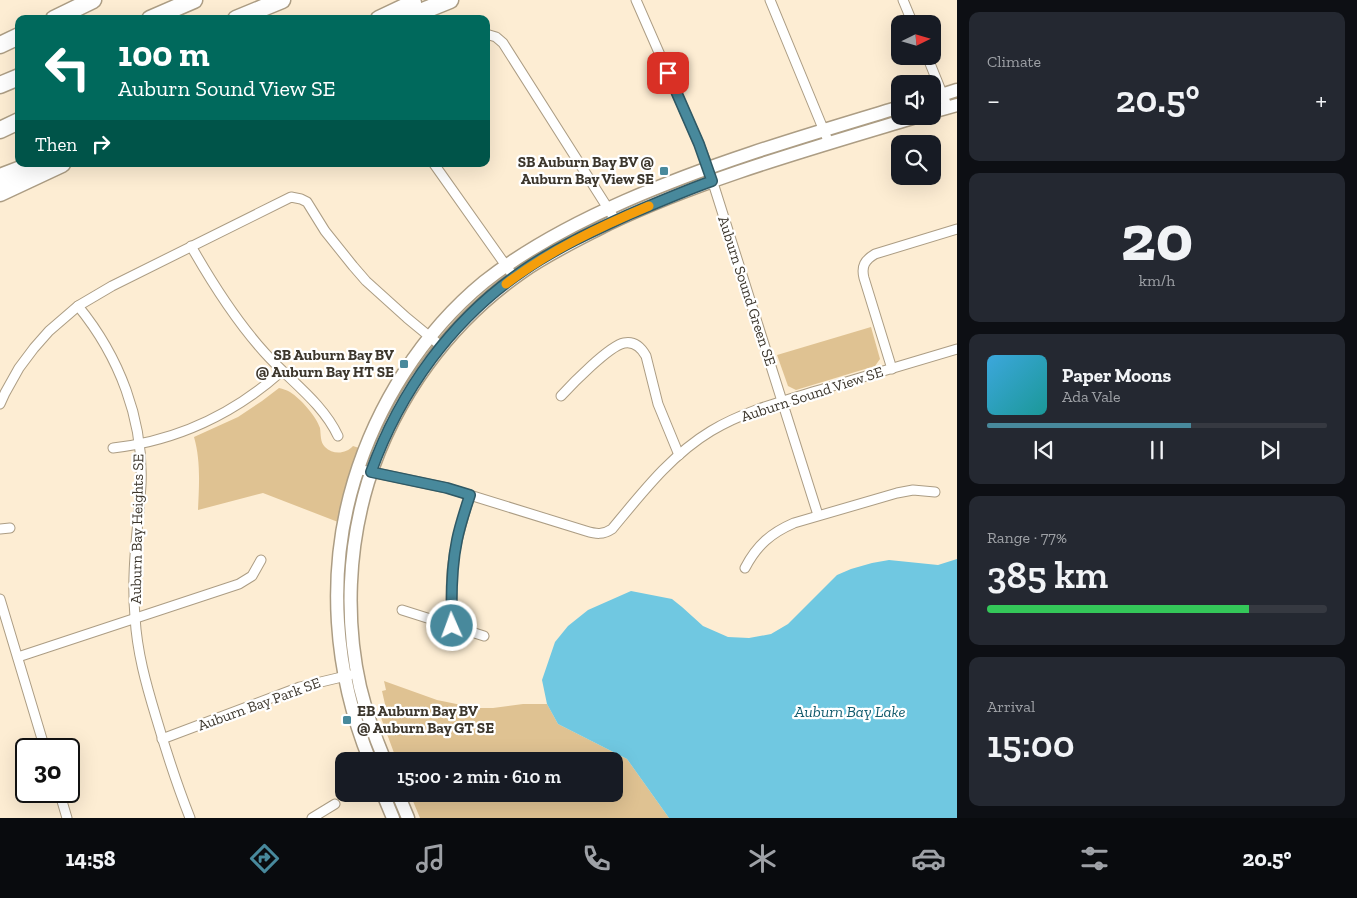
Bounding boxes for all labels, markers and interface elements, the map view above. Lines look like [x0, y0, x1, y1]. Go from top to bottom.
north arrow [891, 15, 941, 65]
map controls [891, 15, 941, 185]
text: 100 m [118, 33, 210, 75]
icon: left [35, 35, 100, 100]
pin [647, 52, 689, 94]
text: Climate [987, 52, 1041, 71]
icon: arrive [654, 59, 682, 87]
text: Auburn Sound View SE [118, 75, 336, 102]
button: sound [891, 75, 941, 125]
text: 20.5° [1115, 76, 1200, 122]
text: − [987, 84, 1000, 117]
text: + [1315, 84, 1327, 117]
icon: right [87, 130, 115, 158]
text: Then [35, 133, 77, 156]
button: search [891, 135, 941, 185]
place label: SB Auburn Bay BV @ Auburn Bay View SE [518, 153, 654, 188]
marker: SB Auburn Bay BV @ Auburn Bay View SE [658, 165, 670, 177]
text: 20 [1121, 199, 1193, 277]
street label: Auburn Sound Green SE [714, 214, 780, 368]
text: km/h [1139, 271, 1175, 290]
place label: SB Auburn Bay BV @ Auburn Bay HT SE [256, 346, 395, 381]
marker: SB Auburn Bay BV @ Auburn Bay HT SE [398, 358, 410, 370]
street label: Auburn Sound View SE [739, 362, 885, 425]
text: Paper Moons [1062, 364, 1171, 387]
text: Ada Vale [1062, 387, 1121, 406]
icon: previous [1030, 436, 1058, 464]
icon: pause [1143, 436, 1171, 464]
icon: next [1256, 436, 1284, 464]
street label: Auburn Bay Heights SE [127, 453, 147, 604]
text: Range · 77% [987, 528, 1067, 547]
text: 385 km [987, 552, 1108, 598]
position arrow [425, 599, 477, 651]
street label: Auburn Bay Park SE [195, 673, 323, 735]
text: Arrival [987, 697, 1035, 716]
place label: EB Auburn Bay BV @ Auburn Bay GT SE [357, 702, 494, 737]
water label: Auburn Bay Lake [794, 702, 905, 721]
marker: EB Auburn Bay BV @ Auburn Bay GT SE [341, 714, 353, 726]
text: 15:00 [987, 721, 1075, 767]
speed limit sign: 30 [15, 738, 80, 803]
text: 15:00 · 2 min · 610 m [397, 765, 561, 788]
icon: directions [247, 841, 282, 876]
icon: music [413, 841, 448, 876]
icon: phone [579, 841, 614, 876]
icon: climate [745, 841, 780, 876]
icon: car [911, 841, 946, 876]
icon: filters [1077, 841, 1112, 876]
text: 14:58 [65, 845, 116, 872]
text: 20.5° [1243, 845, 1291, 872]

